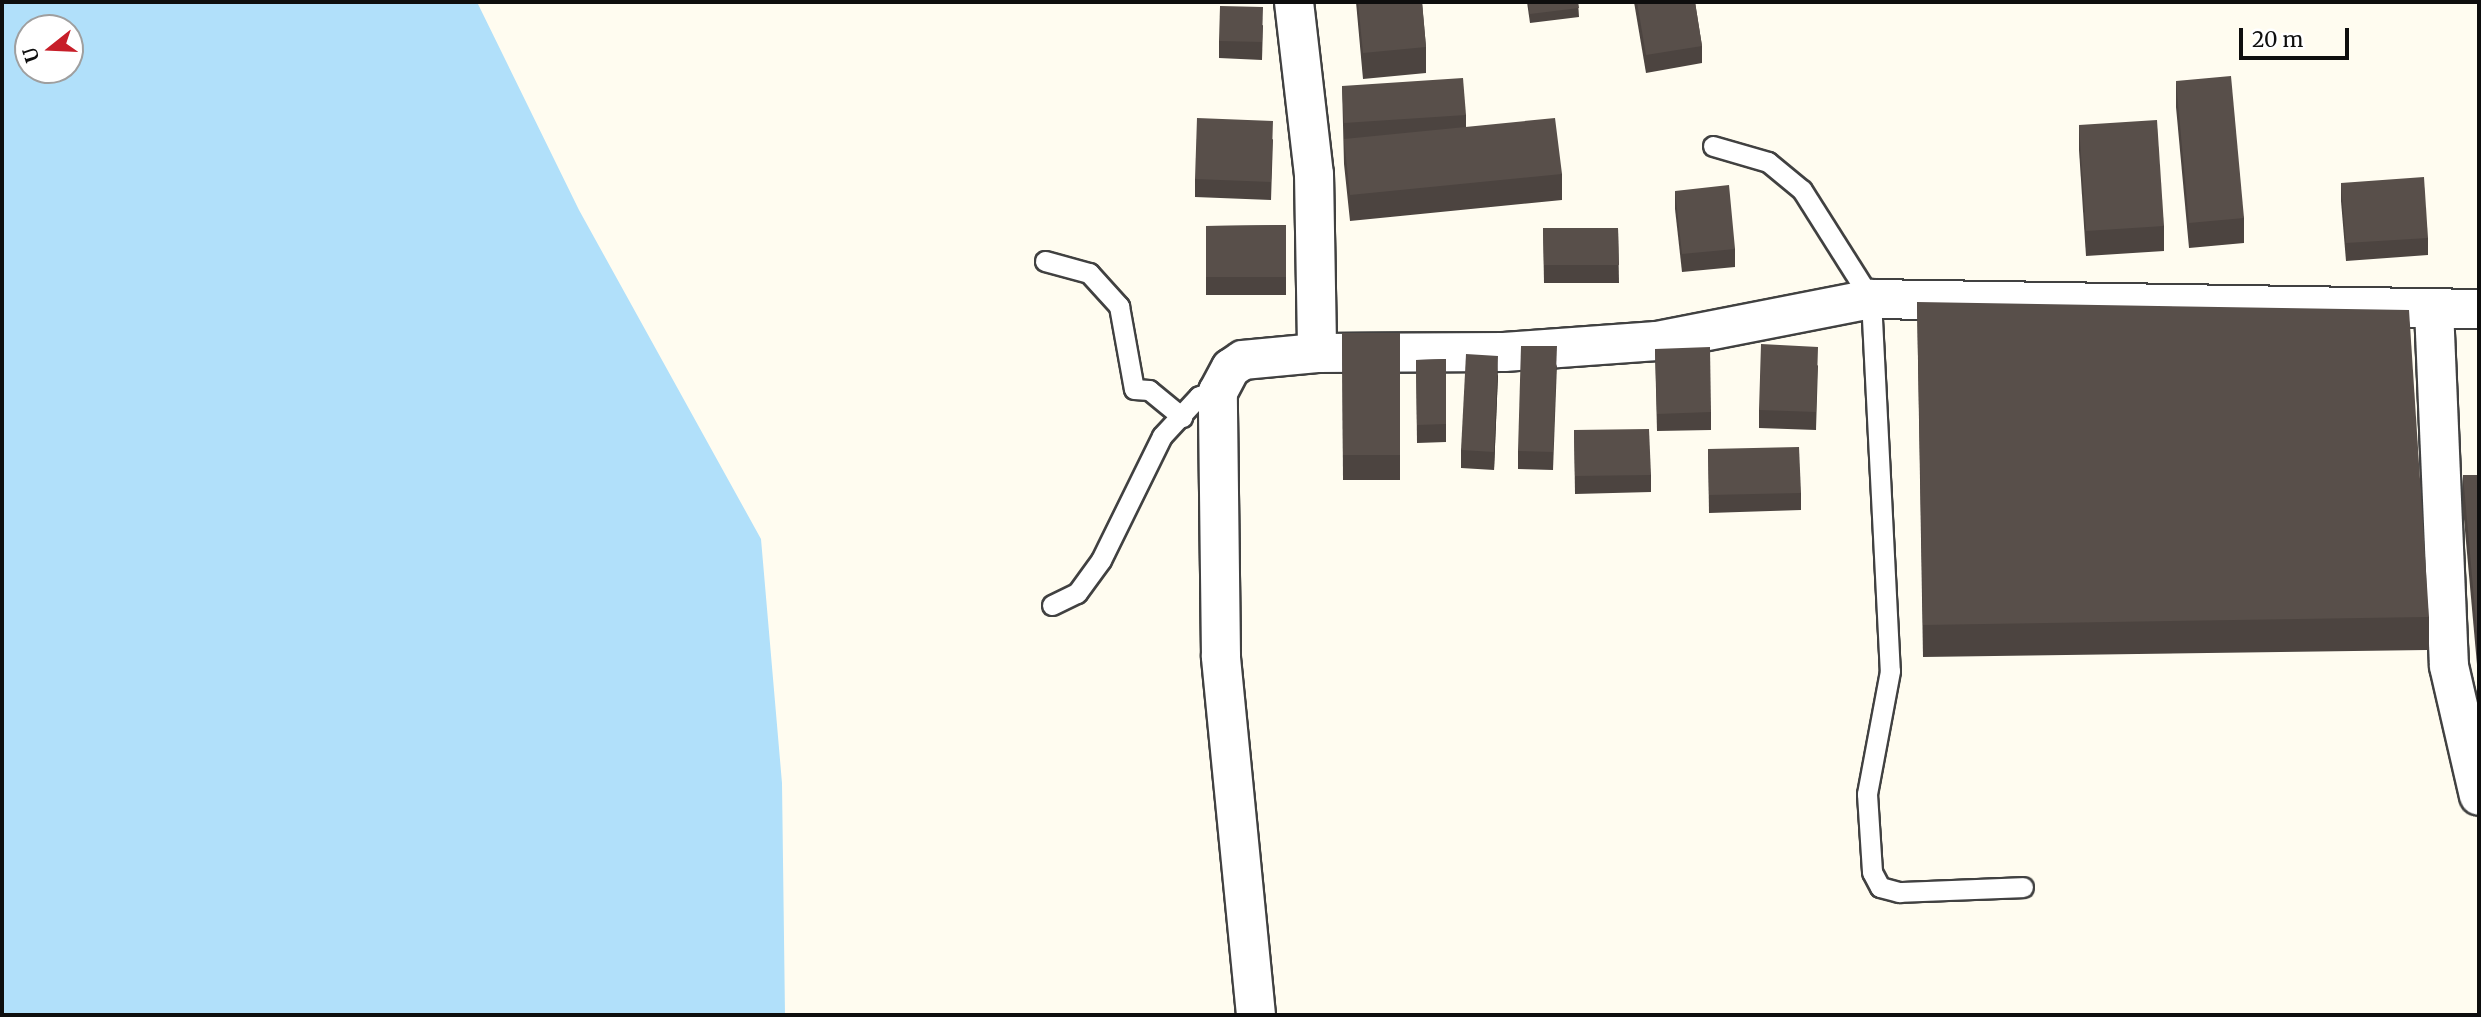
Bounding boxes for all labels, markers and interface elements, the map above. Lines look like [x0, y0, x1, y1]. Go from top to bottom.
north arrow [14, 14, 84, 84]
scale bar [2243, 14, 2353, 58]
text: 20 m [2252, 26, 2303, 53]
text: U [17, 44, 45, 65]

